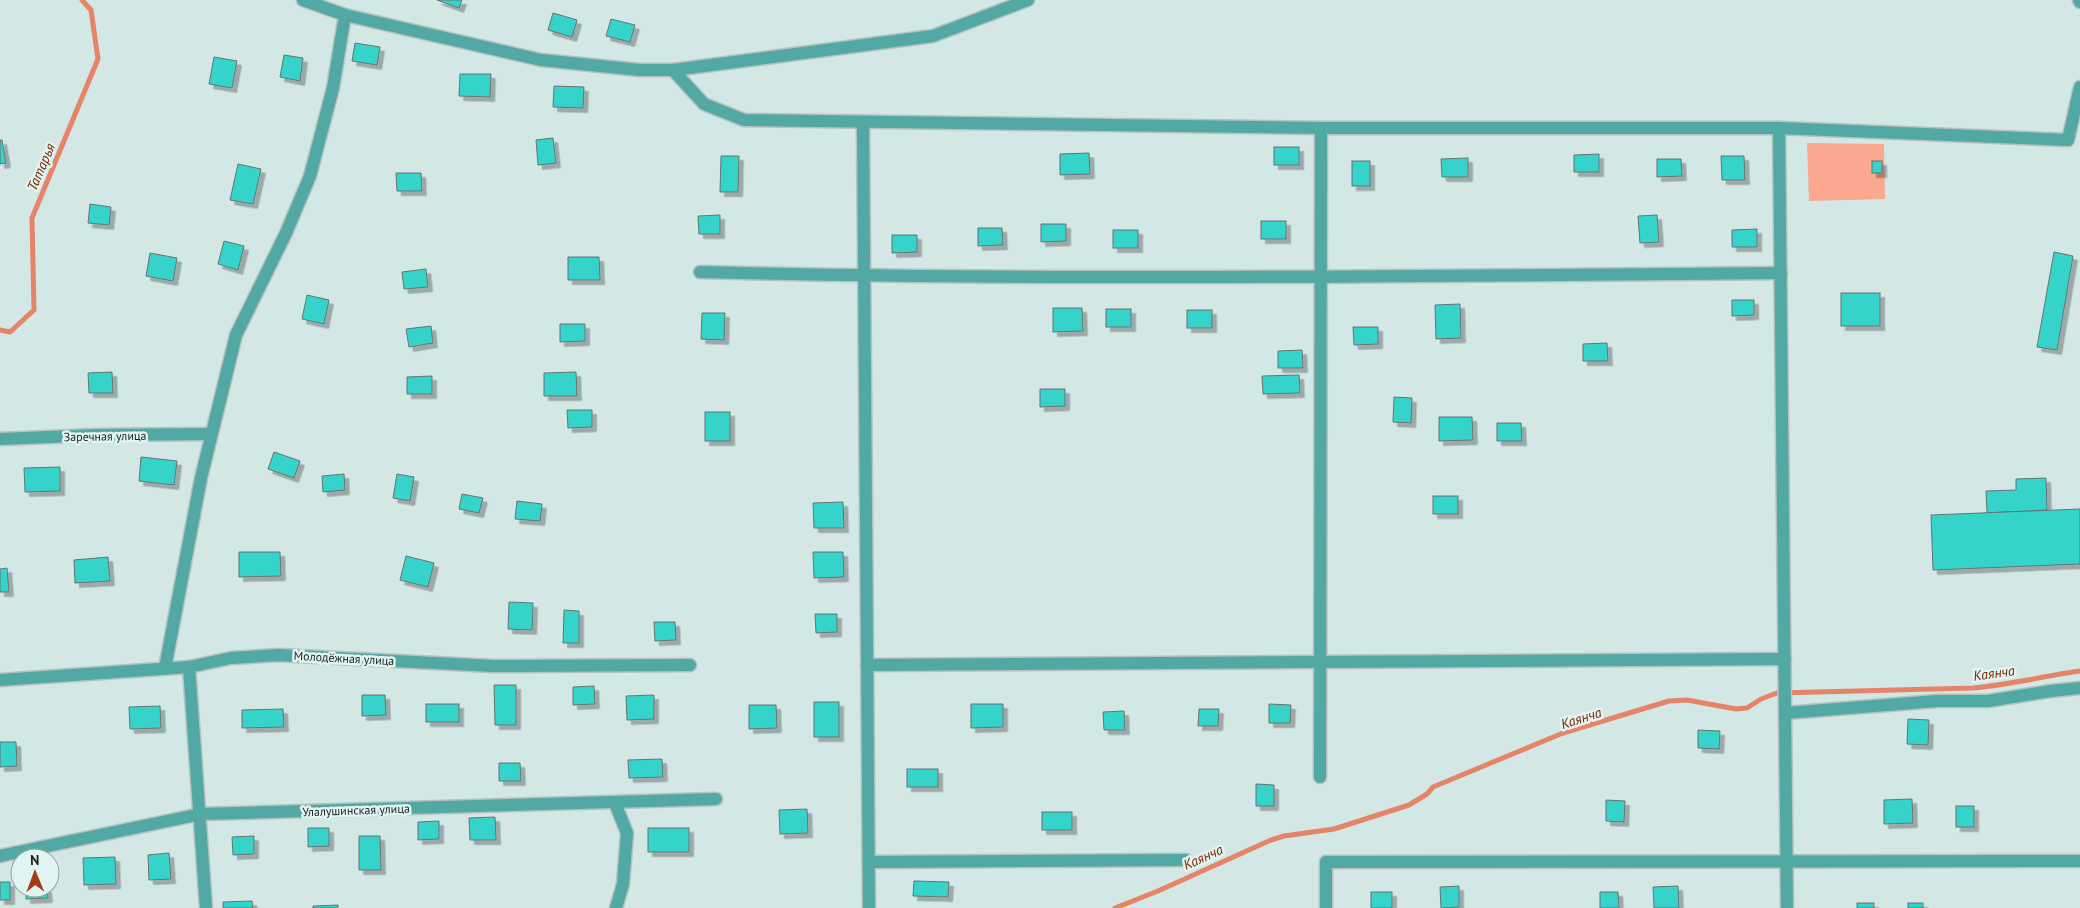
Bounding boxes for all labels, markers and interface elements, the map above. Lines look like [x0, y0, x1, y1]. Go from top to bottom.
water label: Татарья [23, 140, 59, 194]
street label: Заречная улица [63, 428, 147, 444]
street label: Молодёжная улица [293, 648, 395, 668]
water label: Каянча [1972, 661, 2016, 685]
water label: Каянча [1558, 703, 1604, 733]
street label: Улалушинская улица [302, 801, 410, 819]
water label: Каянча [1180, 840, 1226, 874]
north arrow [10, 848, 60, 898]
text: N [30, 851, 40, 869]

